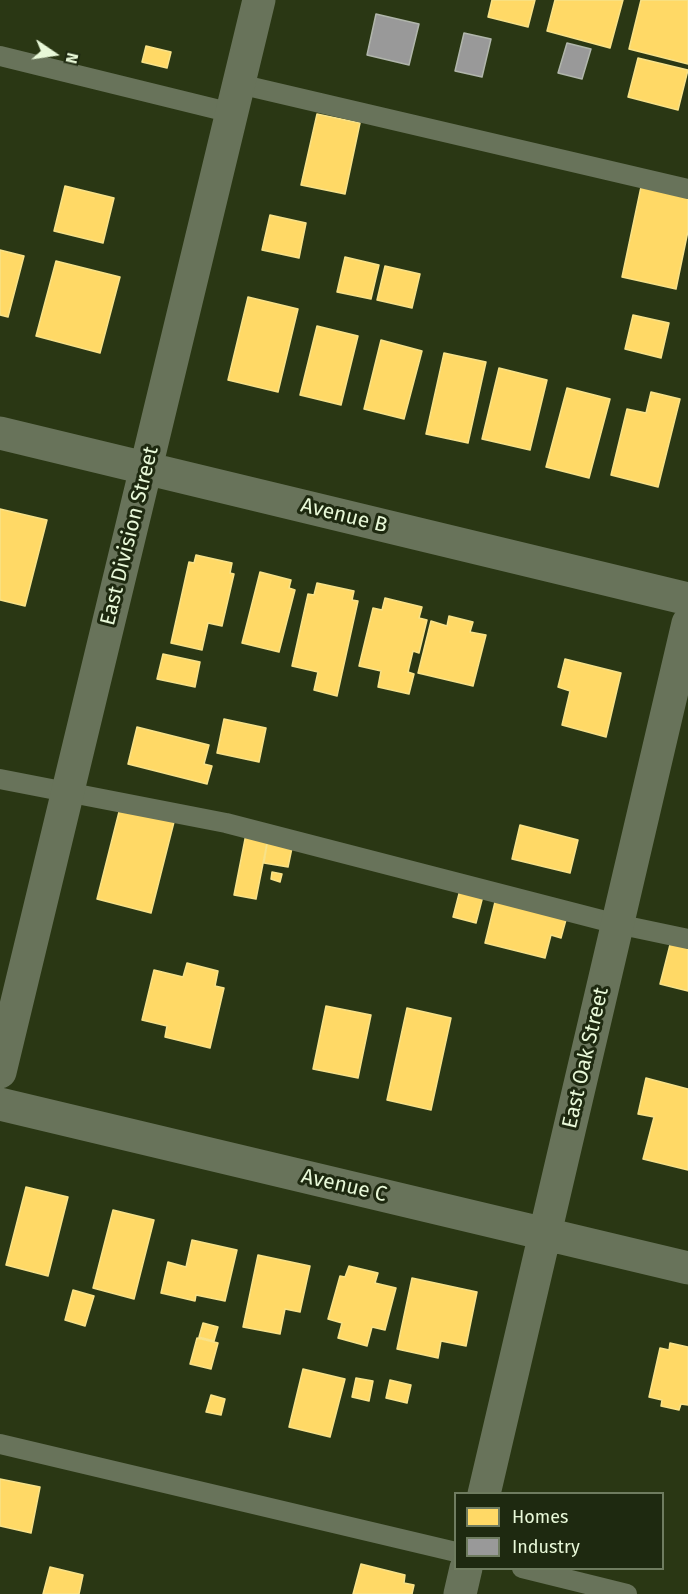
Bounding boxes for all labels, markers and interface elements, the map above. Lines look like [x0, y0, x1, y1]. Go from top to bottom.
north arrow [24, 24, 84, 84]
text: N [62, 51, 82, 65]
street label: East Division Street [96, 444, 164, 628]
street label: Avenue B [298, 493, 390, 539]
street label: East Oak Street [558, 985, 614, 1131]
street label: Avenue C [299, 1164, 389, 1208]
legend [454, 1492, 664, 1570]
text: Homes [512, 1506, 568, 1528]
text: Industry [512, 1536, 580, 1558]

